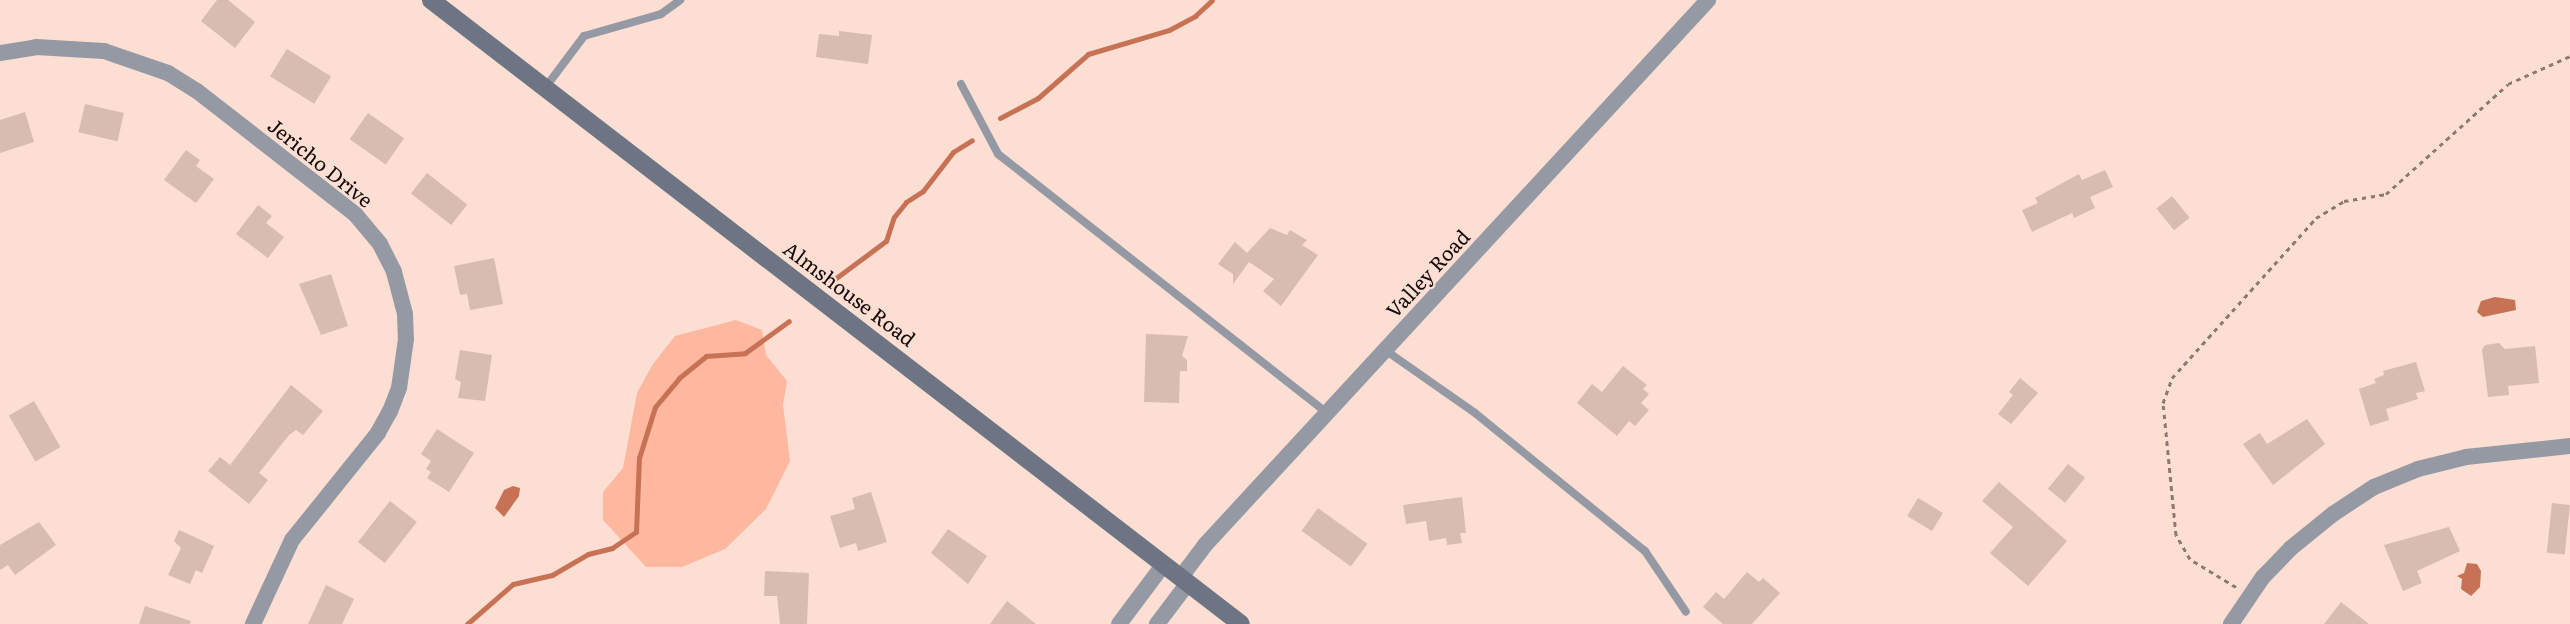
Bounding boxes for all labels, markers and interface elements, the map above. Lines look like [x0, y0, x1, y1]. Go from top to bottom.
street label: Jericho Drive [264, 112, 378, 212]
street label: Valley Road [1380, 224, 1474, 322]
street label: Almshouse Road [779, 236, 921, 350]

